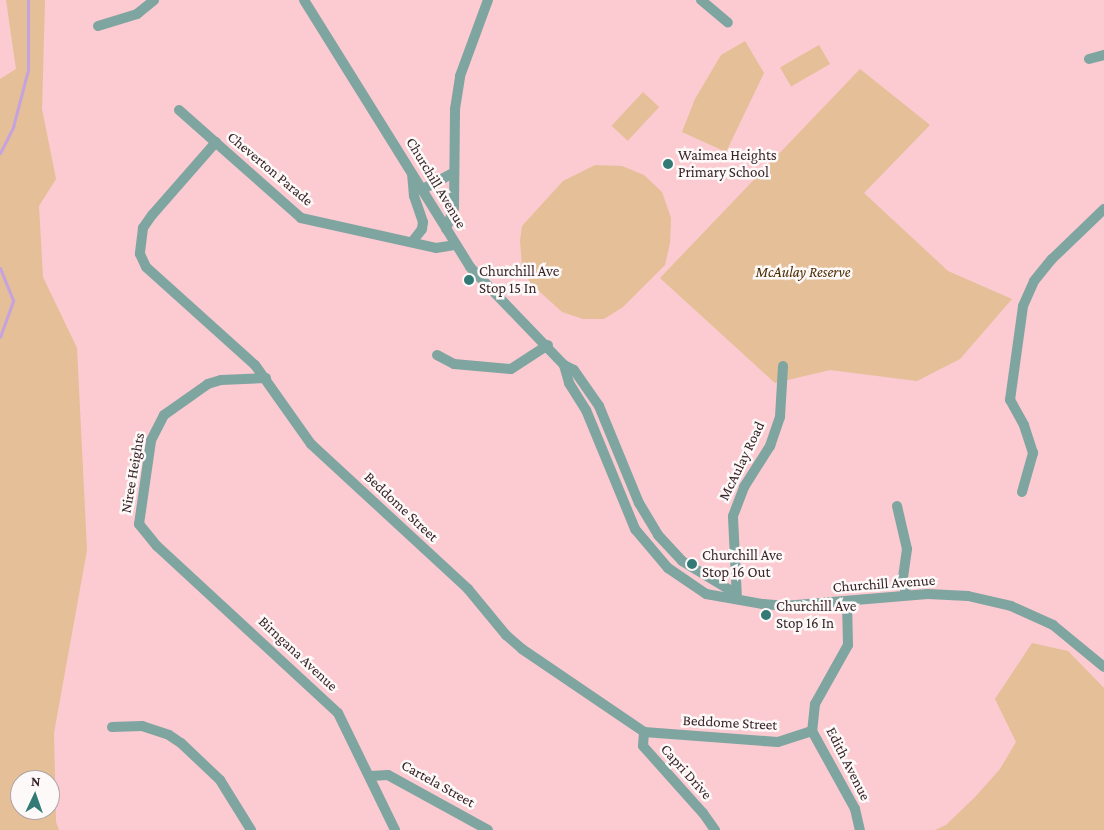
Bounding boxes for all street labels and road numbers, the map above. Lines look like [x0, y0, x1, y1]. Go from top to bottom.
street label: Cheverton Parade [224, 128, 316, 210]
street label: Churchill Avenue [402, 134, 470, 232]
street label: McAulay Road [715, 418, 769, 504]
street label: Niree Heights [117, 431, 149, 515]
street label: Beddome Street [360, 468, 442, 546]
street label: Churchill Avenue [832, 571, 936, 597]
street label: Birngana Avenue [255, 613, 341, 695]
street label: Beddome Street [682, 712, 778, 734]
street label: Edith Avenue [822, 724, 874, 804]
street label: Capri Drive [656, 741, 716, 803]
street label: Cartela Street [398, 756, 478, 812]

